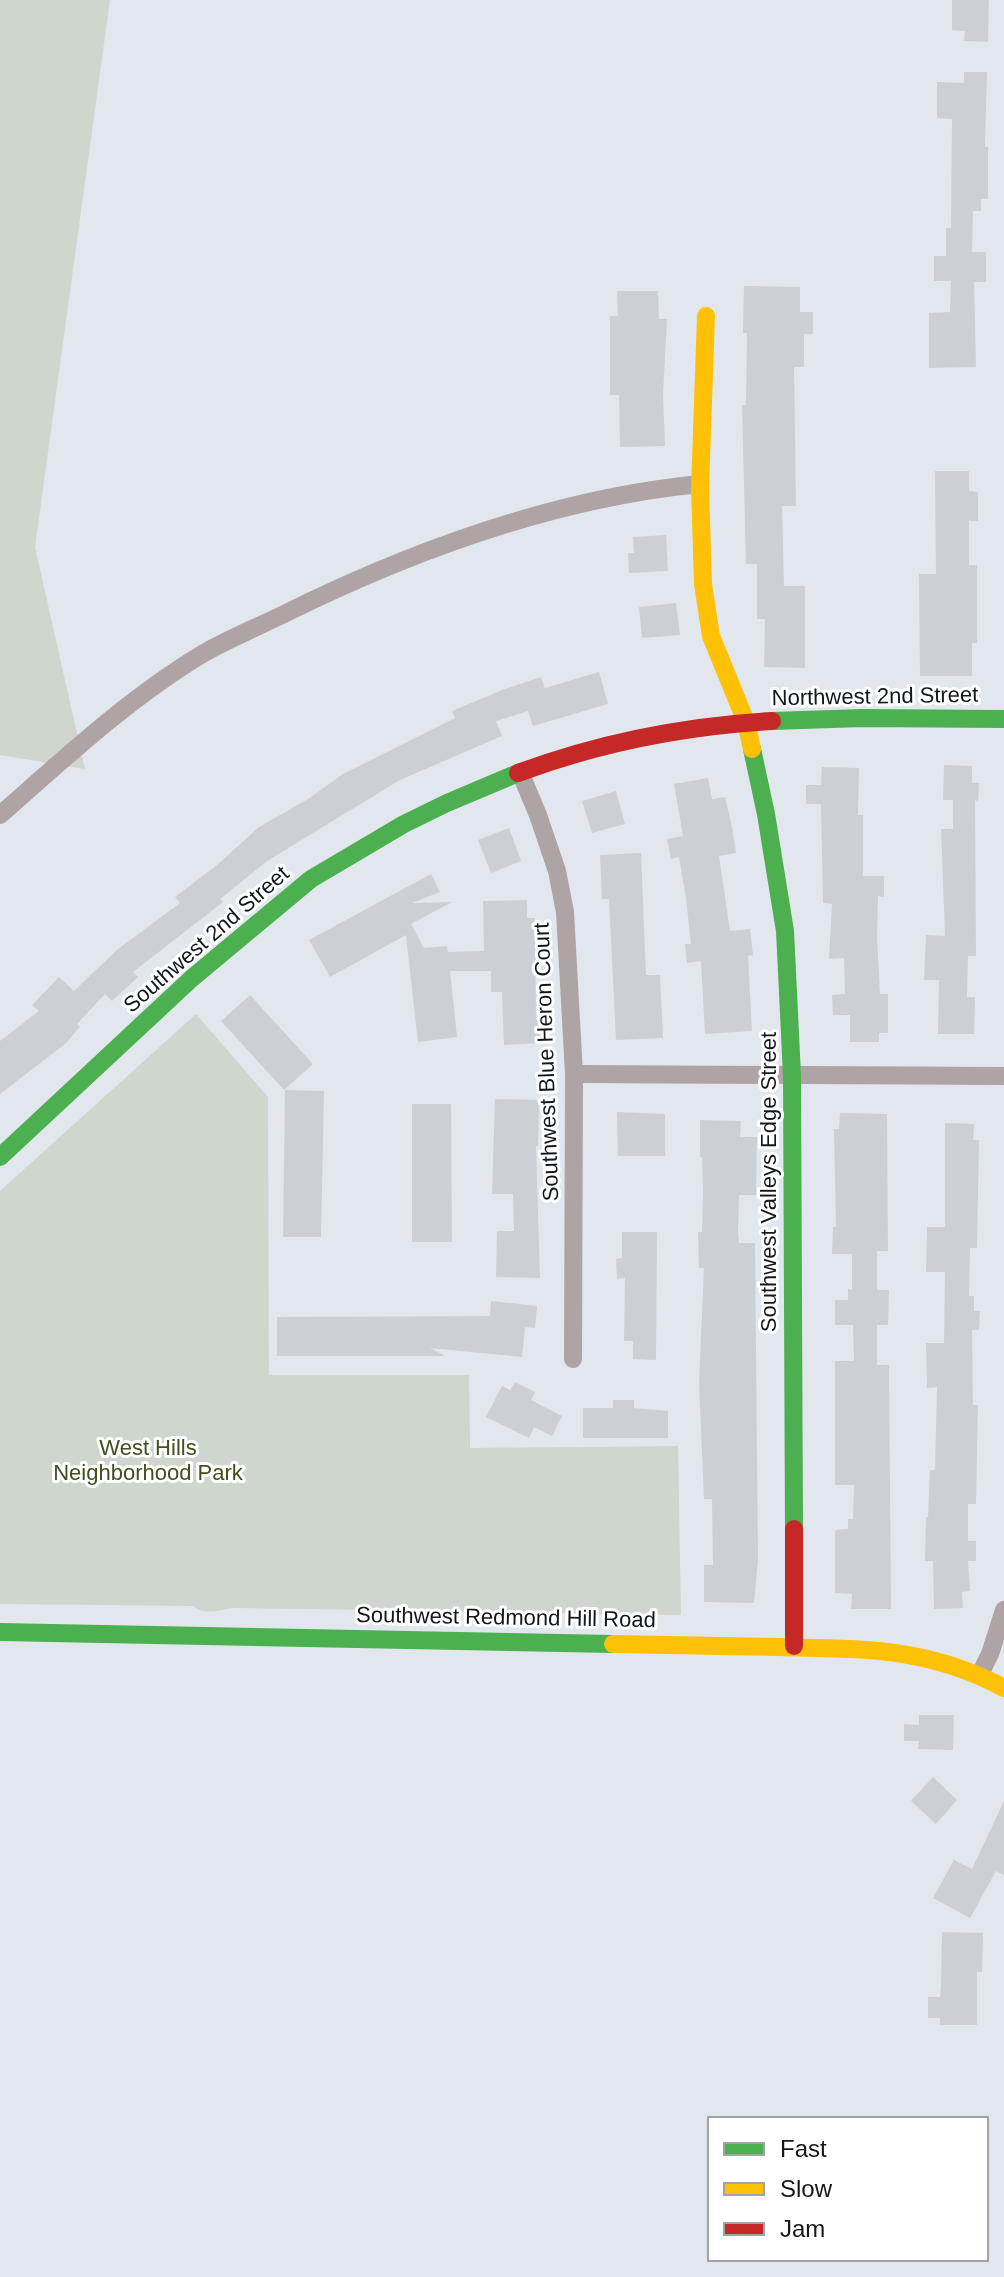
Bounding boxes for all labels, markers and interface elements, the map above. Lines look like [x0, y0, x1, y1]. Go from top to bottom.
street label: Northwest 2nd Street [771, 682, 979, 710]
street label: Southwest 2nd Street [118, 861, 294, 1017]
street label: Southwest Blue Heron Court [529, 922, 563, 1202]
street label: Southwest Valleys Edge Street [756, 1032, 781, 1332]
park label: West Hills Neighborhood Park [53, 1435, 244, 1485]
street label: Southwest Redmond Hill Road [356, 1602, 656, 1632]
legend [708, 2117, 988, 2261]
text: Fast [780, 2135, 827, 2162]
text: Slow [780, 2175, 833, 2202]
text: Jam [780, 2215, 825, 2242]

